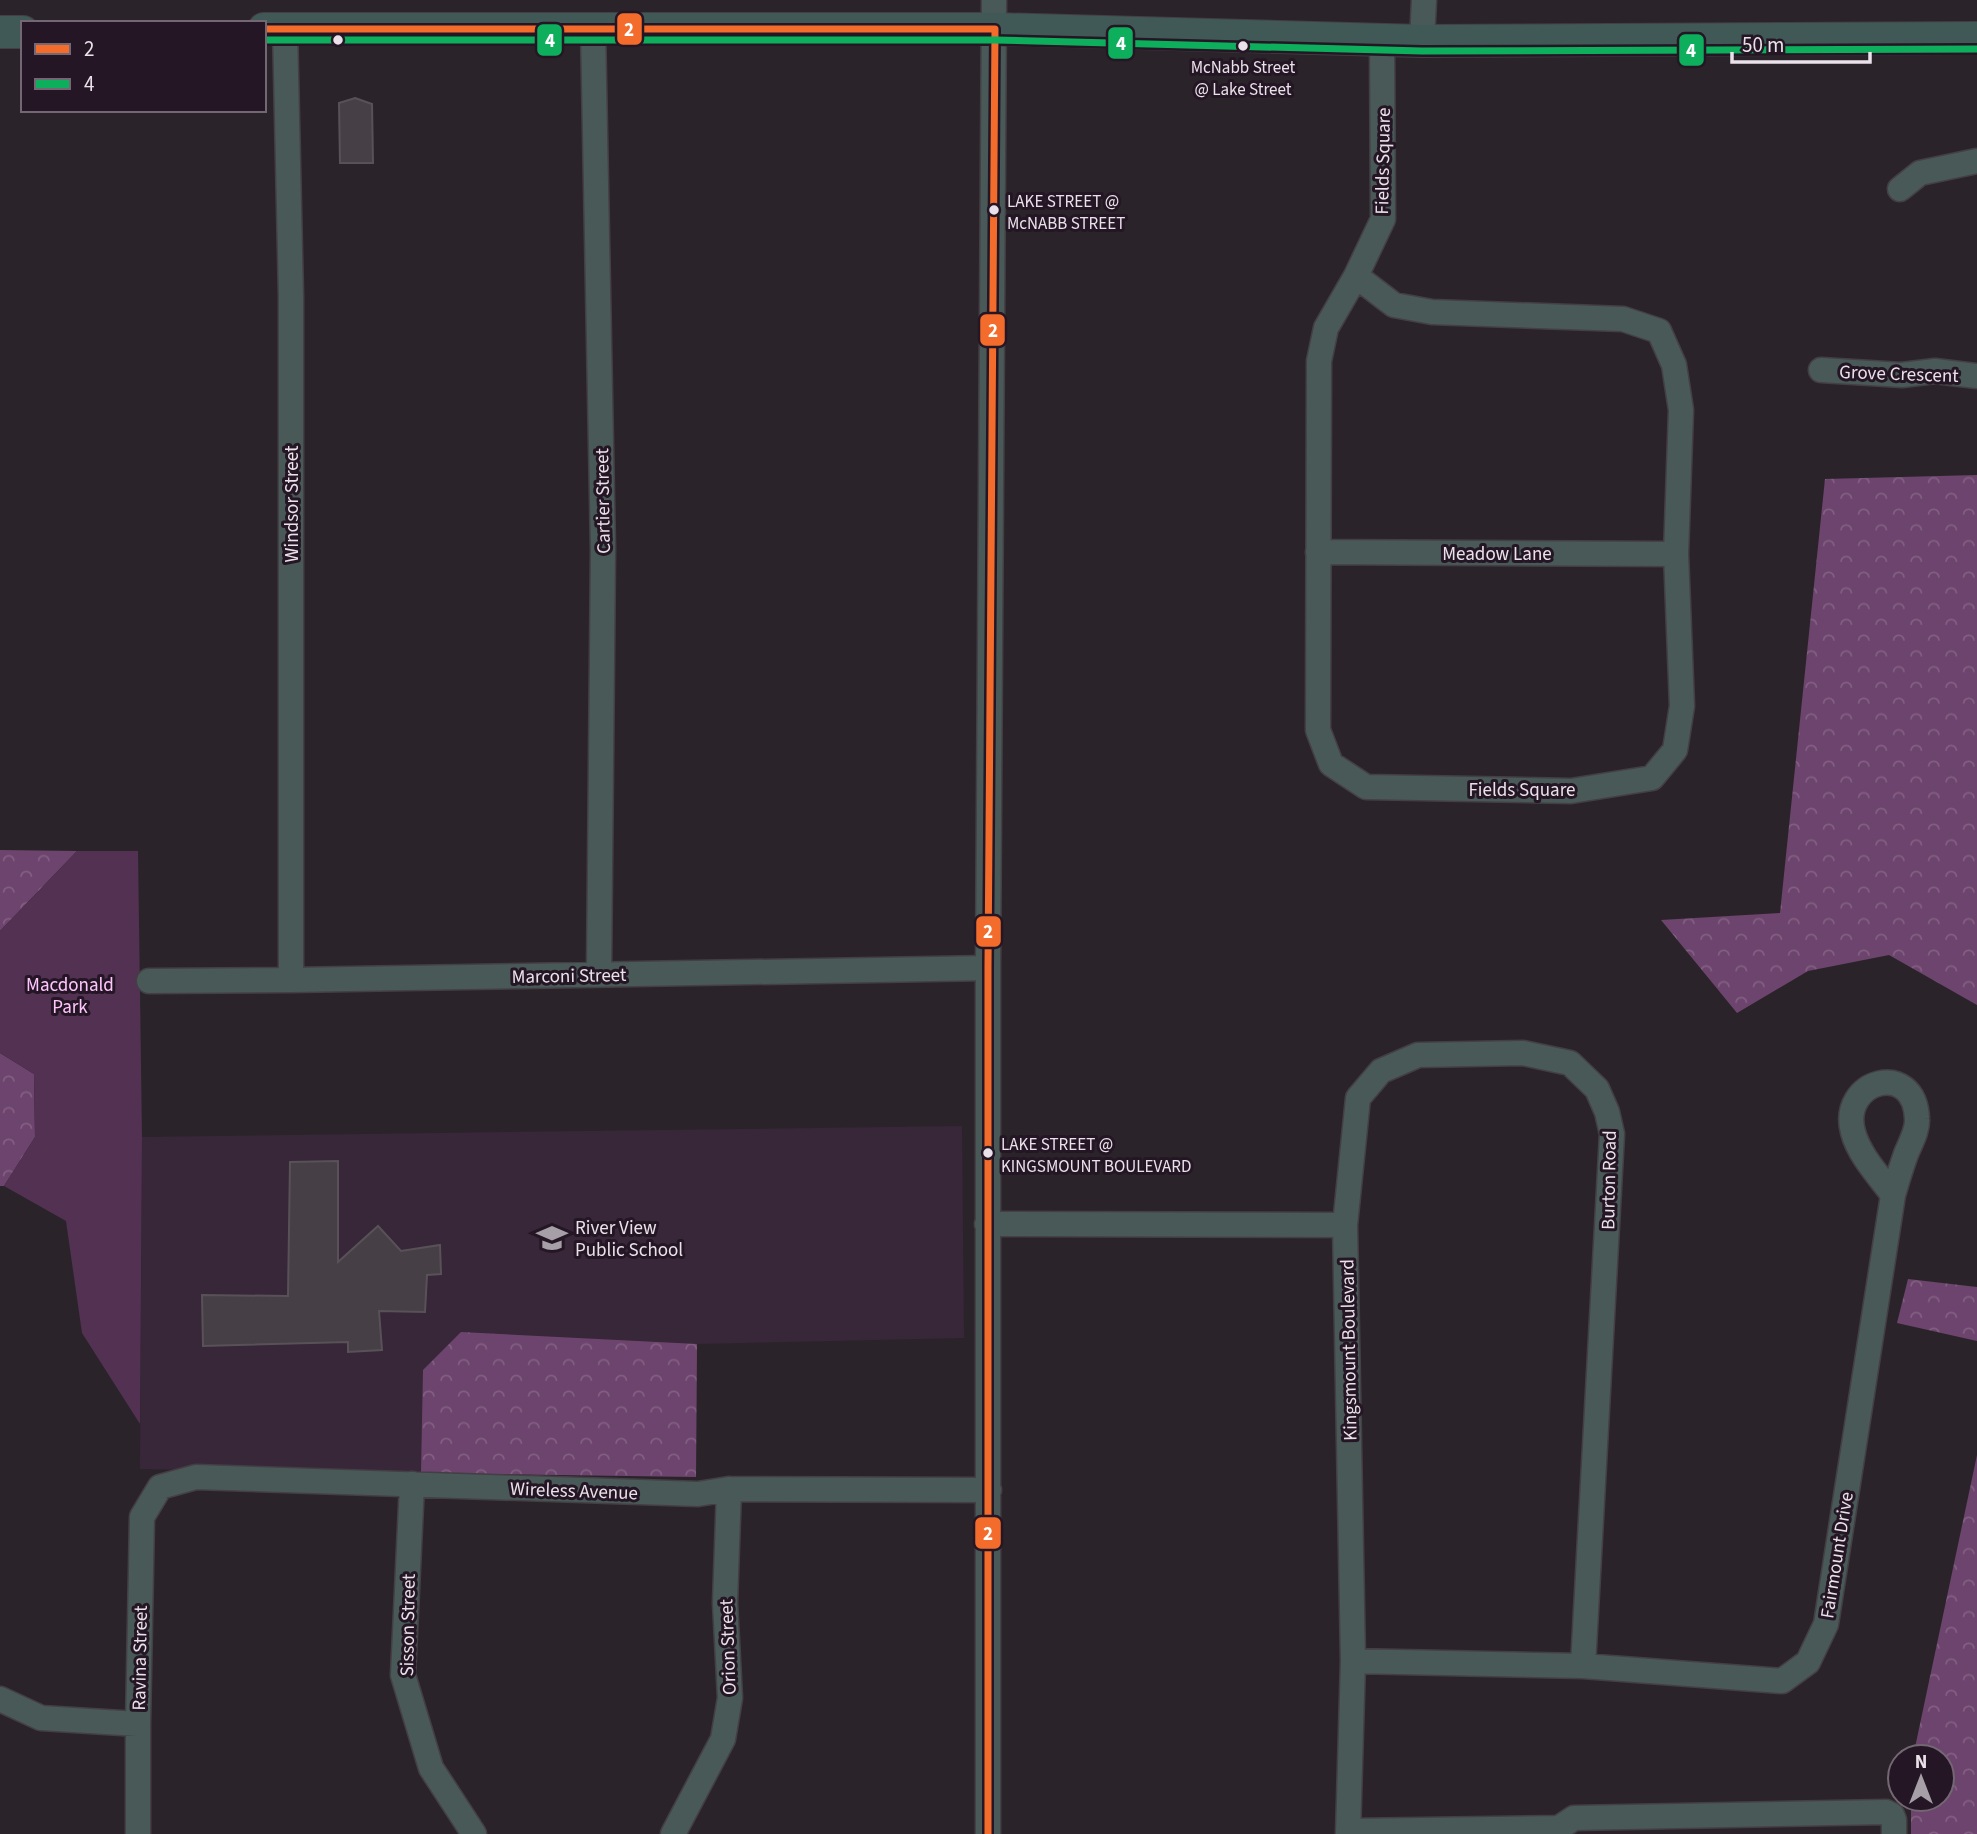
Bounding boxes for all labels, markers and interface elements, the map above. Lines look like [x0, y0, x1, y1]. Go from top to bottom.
line badge: 2 [616, 12, 643, 46]
text: 2 [624, 17, 634, 44]
legend [21, 21, 266, 112]
scale bar [1732, 21, 1870, 65]
line badge: 4 [536, 23, 563, 57]
line badge: 4 [1107, 26, 1134, 60]
text: 4 [545, 28, 555, 55]
text: 50 m [1742, 30, 1784, 60]
text: 4 [1116, 31, 1126, 58]
unlabelled marker [331, 33, 345, 47]
line badge: 4 [1678, 33, 1705, 67]
text: 2 [84, 34, 94, 64]
text: 4 [1686, 38, 1696, 65]
marker: McNabb Street @ Lake Street [1236, 39, 1250, 53]
place label: McNabb Street @ Lake Street [1191, 56, 1295, 102]
text: 4 [84, 69, 94, 99]
street label: Fields Square [1369, 107, 1398, 215]
place label: LAKE STREET @ McNABB STREET [1007, 190, 1125, 236]
marker: LAKE STREET @ McNABB STREET [987, 203, 1001, 217]
line badge: 2 [979, 313, 1006, 347]
text: 2 [988, 318, 998, 345]
street label: Grove Crescent [1839, 359, 1960, 390]
street label: Windsor Street [279, 445, 306, 562]
street label: Cartier Street [589, 447, 618, 554]
street label: Meadow Lane [1442, 541, 1552, 568]
street label: Fields Square [1468, 777, 1576, 804]
line badge: 2 [975, 915, 1002, 948]
text: 2 [983, 919, 993, 946]
street label: Marconi Street [511, 962, 627, 991]
park label: Macdonald Park [26, 972, 114, 1021]
street label: Burton Road [1595, 1130, 1624, 1230]
place label: LAKE STREET @ KINGSMOUNT BOULEVARD [1001, 1133, 1191, 1179]
marker: LAKE STREET @ KINGSMOUNT BOULEVARD [981, 1146, 995, 1160]
place label: River View Public School [575, 1215, 683, 1264]
school or university icon: River View Public School [535, 1221, 569, 1255]
street label: Kingsmount Boulevard [1334, 1259, 1365, 1441]
street label: Wireless Avenue [510, 1476, 638, 1507]
street label: Fairmount Drive [1814, 1490, 1861, 1620]
line badge: 2 [974, 1516, 1002, 1550]
text: 2 [983, 1521, 993, 1548]
street label: Sisson Street [394, 1573, 423, 1677]
street label: Orion Street [713, 1598, 744, 1695]
street label: Ravina Street [126, 1605, 155, 1711]
north arrow [1886, 1743, 1956, 1813]
text: N [1915, 1749, 1927, 1776]

